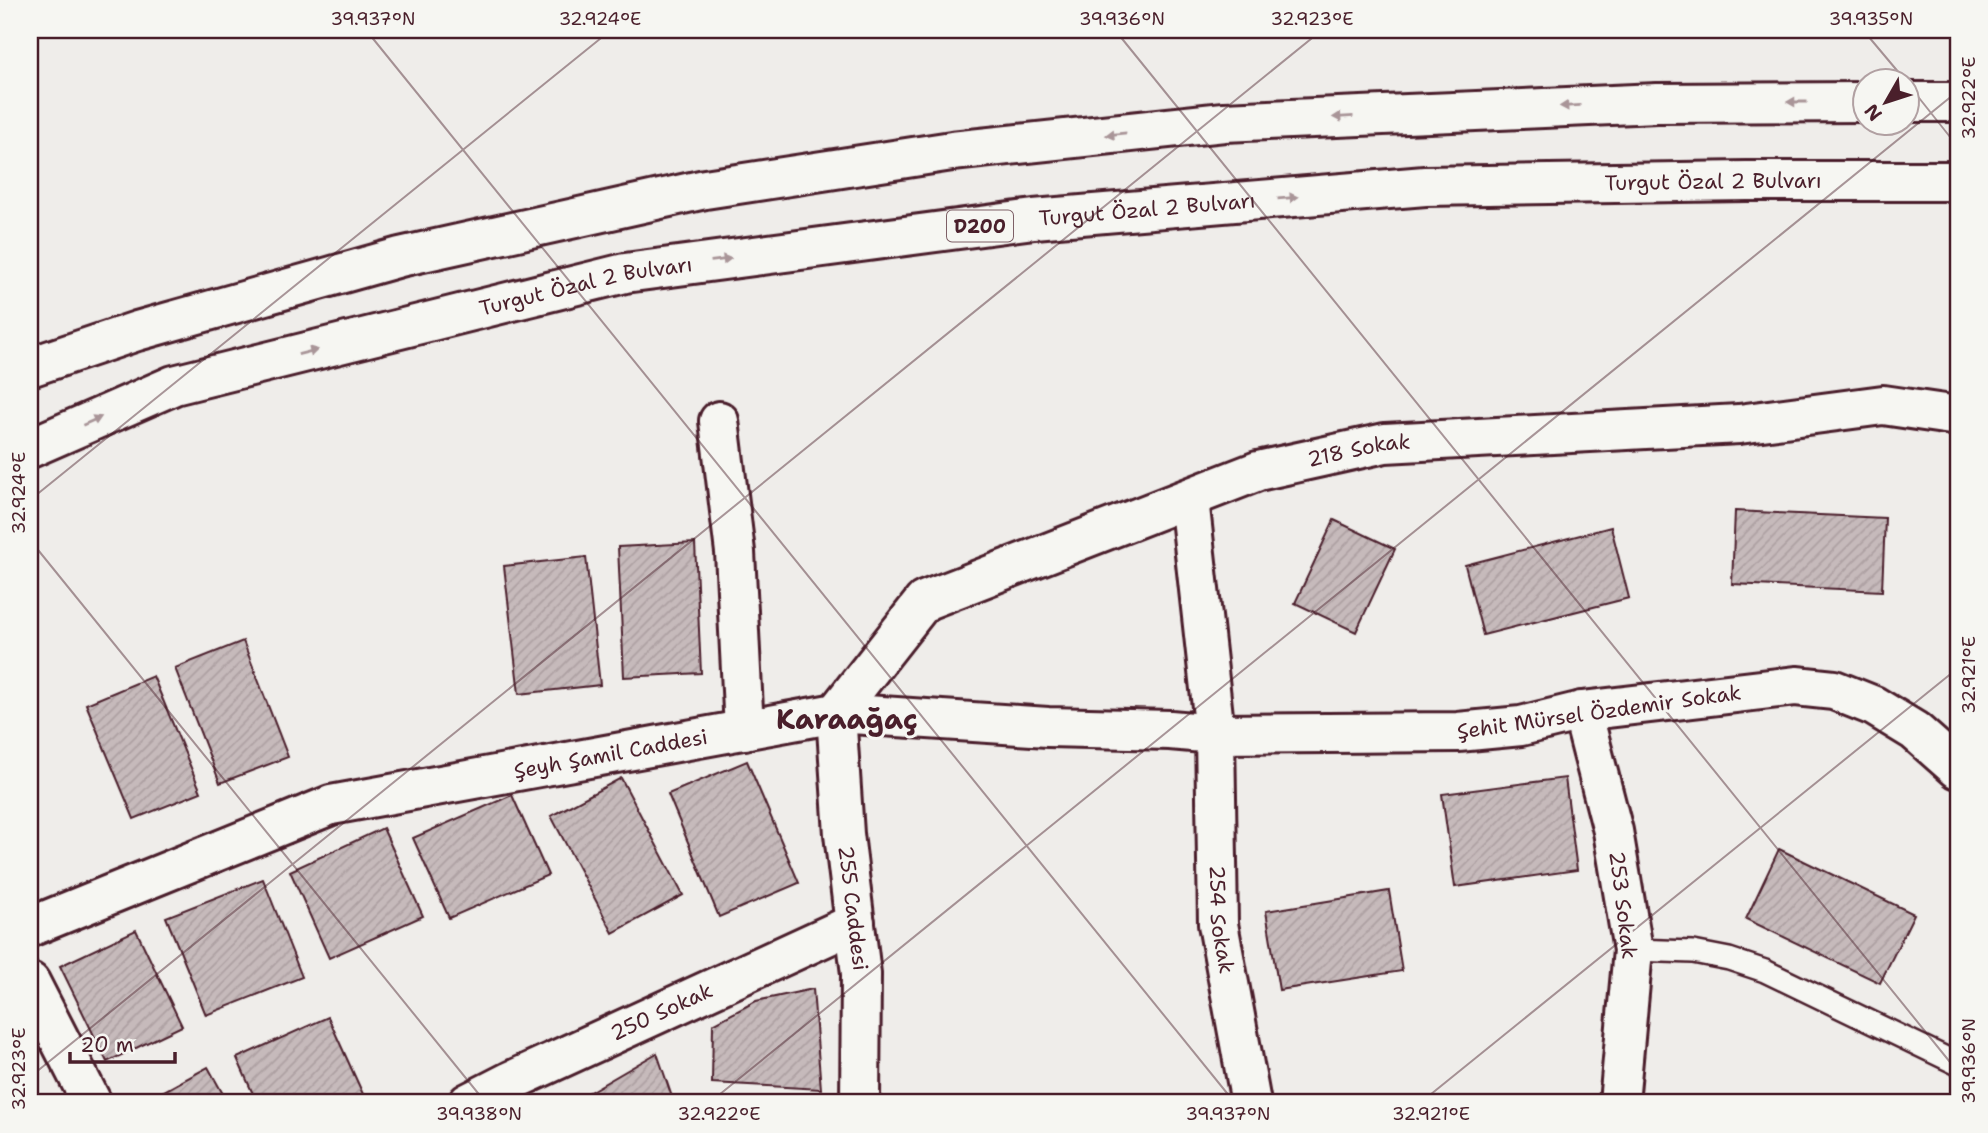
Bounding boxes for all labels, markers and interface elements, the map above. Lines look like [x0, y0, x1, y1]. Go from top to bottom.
text: 39.937°N [330, 7, 416, 31]
text: 32.924°E [559, 7, 641, 31]
text: 39.936°N [1079, 7, 1165, 31]
text: 32.923°E [1271, 7, 1353, 31]
text: 39.935°N [1829, 7, 1913, 31]
text: 32.922°E [1957, 57, 1981, 139]
north arrow [1852, 66, 1922, 136]
one-way arrow [1786, 96, 1808, 108]
text: N [1859, 99, 1888, 126]
one-way arrow [1559, 101, 1581, 112]
one-way arrow [1331, 111, 1353, 122]
one-way arrow [1105, 128, 1127, 139]
street label: Turgut Özal 2 Bulvarı [1604, 167, 1822, 197]
street label: Turgut Özal 2 Bulvarı [1038, 186, 1257, 233]
one-way arrow [1277, 192, 1299, 203]
road number: D200 [947, 210, 1013, 242]
street label: Turgut Özal 2 Bulvarı [477, 250, 694, 323]
one-way arrow [710, 254, 732, 265]
one-way arrow [297, 346, 319, 357]
one-way arrow [82, 415, 103, 426]
street label: 218 Sokak [1305, 428, 1411, 474]
text: 32.924°E [7, 452, 31, 534]
text: 32.921°E [1957, 636, 1981, 714]
street label: Şehit Mürsel Özdemir Sokak [1455, 678, 1743, 746]
district label: Karaağaç [776, 700, 918, 738]
street label: Şeyh Şamil Caddesi [511, 723, 710, 785]
street label: 255 Caddesi [832, 844, 874, 972]
street label: 253 Sokak [1602, 849, 1644, 961]
street label: 254 Sokak [1203, 865, 1241, 976]
street label: 250 Sokak [606, 976, 717, 1047]
text: 39.936°N [1957, 1018, 1981, 1104]
scale bar [70, 1021, 175, 1065]
text: 32.923°E [7, 1028, 31, 1110]
text: 20 m [80, 1031, 134, 1059]
text: 39.938°N [436, 1102, 522, 1126]
text: 32.922°E [678, 1102, 760, 1126]
text: 39.937°N [1185, 1102, 1271, 1126]
text: 32.921°E [1392, 1102, 1470, 1126]

